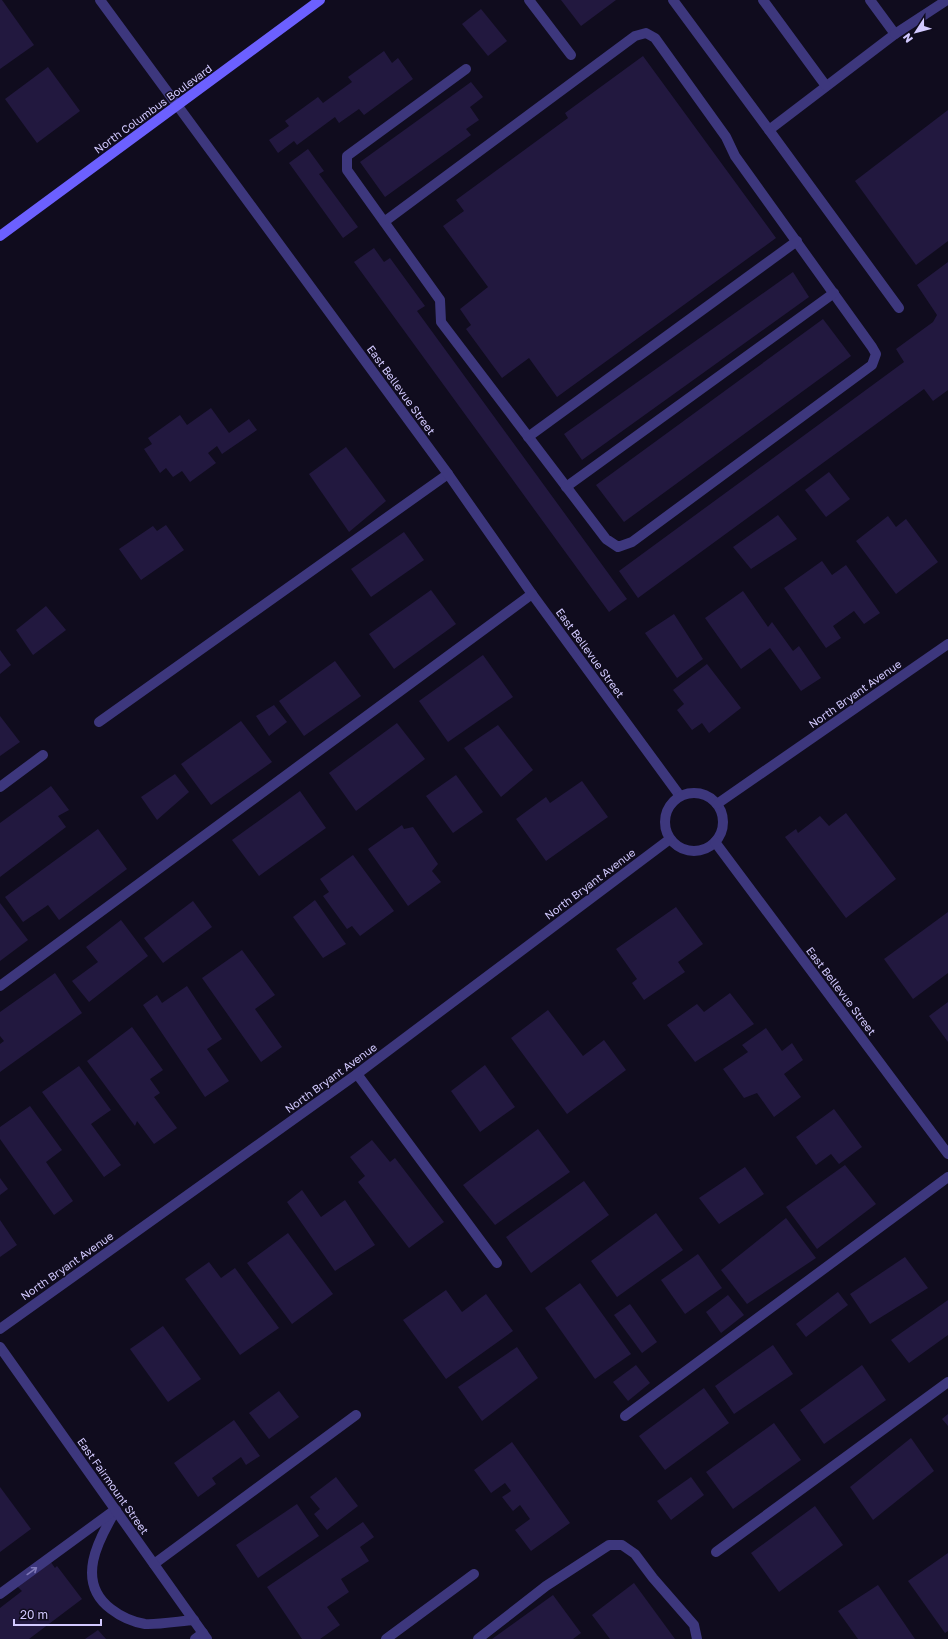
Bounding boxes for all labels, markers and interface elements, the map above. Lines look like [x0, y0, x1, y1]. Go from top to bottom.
north arrow [896, 12, 936, 52]
text: N [900, 31, 915, 45]
street label: North Columbus Boulevard [91, 61, 214, 156]
street label: East Bellevue Street [365, 343, 438, 437]
street label: East Bellevue Street [554, 606, 627, 700]
street label: North Bryant Avenue [806, 657, 904, 730]
street label: North Bryant Avenue [542, 845, 638, 922]
street label: East Bellevue Street [804, 944, 879, 1037]
street label: North Bryant Avenue [282, 1040, 379, 1115]
street label: North Bryant Avenue [18, 1229, 116, 1302]
street label: East Fairmount Street [75, 1435, 152, 1537]
one-way arrow [26, 1567, 37, 1575]
scale bar [14, 1601, 101, 1627]
text: 20 m [20, 1607, 48, 1622]

